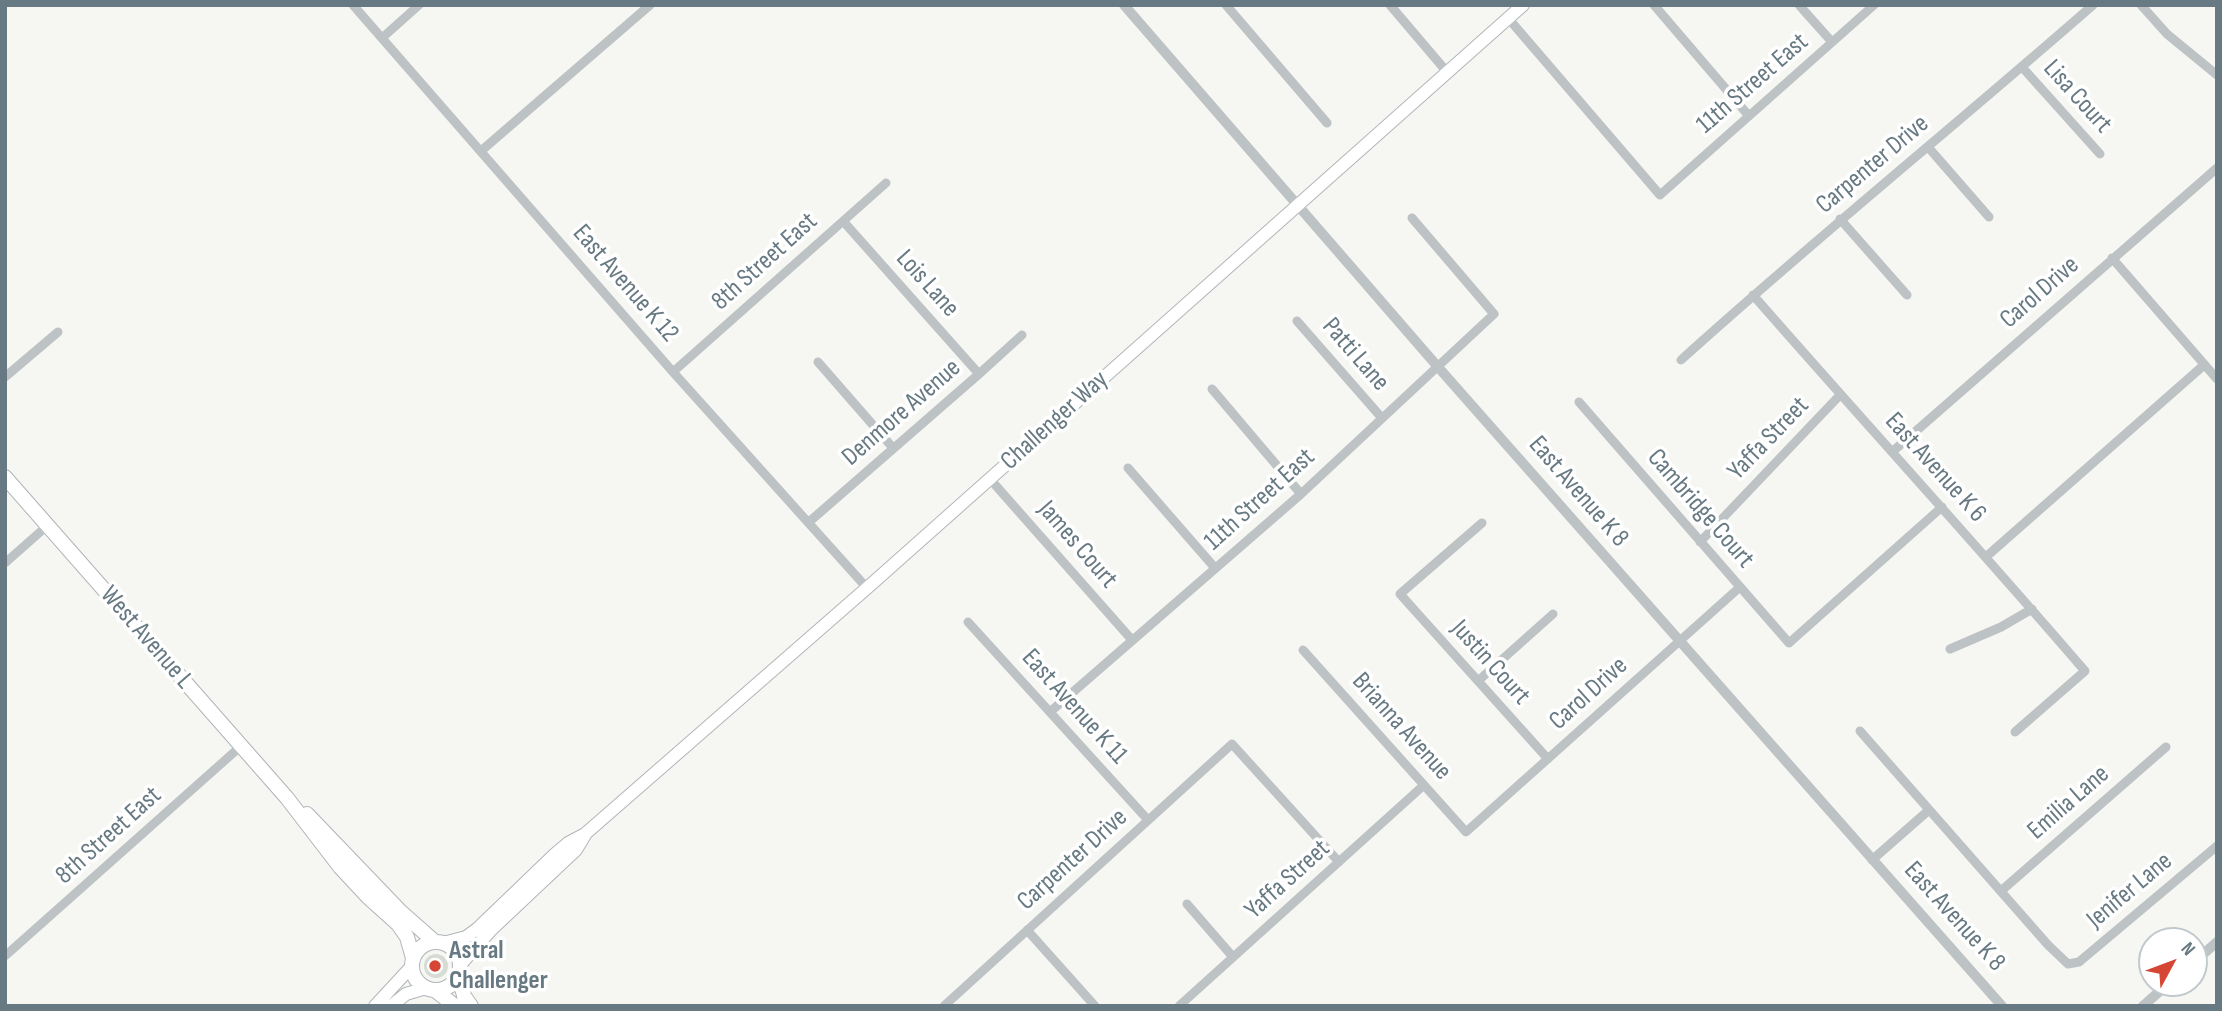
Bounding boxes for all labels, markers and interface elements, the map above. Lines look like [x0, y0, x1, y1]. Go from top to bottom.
street label: 11th Street East [1691, 27, 1815, 141]
street label: Lisa Court [2036, 54, 2118, 140]
street label: Carpenter Drive [1810, 109, 1936, 221]
street label: 8th Street East [706, 207, 824, 317]
street label: East Avenue K 12 [565, 219, 685, 349]
street label: Lois Lane [889, 244, 965, 324]
street label: Carol Drive [1994, 250, 2086, 336]
street label: Patti Lane [1315, 312, 1395, 398]
street label: Denmore Avenue [836, 353, 968, 473]
street label: Challenger Way [995, 365, 1115, 477]
street label: Yaffa Street [1722, 391, 1816, 487]
street label: East Avenue K 6 [1878, 407, 1992, 529]
street label: East Avenue K 8 [1521, 430, 1635, 554]
street label: 11th Street East [1198, 442, 1322, 558]
street label: Cambridge Court [1640, 443, 1760, 575]
street label: James Court [1031, 495, 1123, 595]
street label: West Avenue L [93, 580, 199, 696]
street label: Justin Court [1444, 614, 1536, 712]
street label: East Avenue K 11 [1014, 643, 1134, 771]
street label: Carol Drive [1543, 651, 1635, 737]
street label: Brianna Avenue [1345, 667, 1457, 787]
street label: Emilia Lane [2022, 759, 2116, 847]
street label: 8th Street East [50, 781, 168, 891]
street label: Carpenter Drive [1012, 802, 1134, 918]
street label: Yaffa Street [1239, 834, 1337, 926]
street label: Jenifer Lane [2081, 846, 2179, 936]
street label: East Avenue K 8 [1897, 856, 2011, 978]
north arrow [2138, 927, 2208, 997]
place label: Astral Challenger [449, 935, 548, 996]
text: N [2176, 938, 2200, 961]
marker: Astral Challenger [427, 958, 443, 974]

